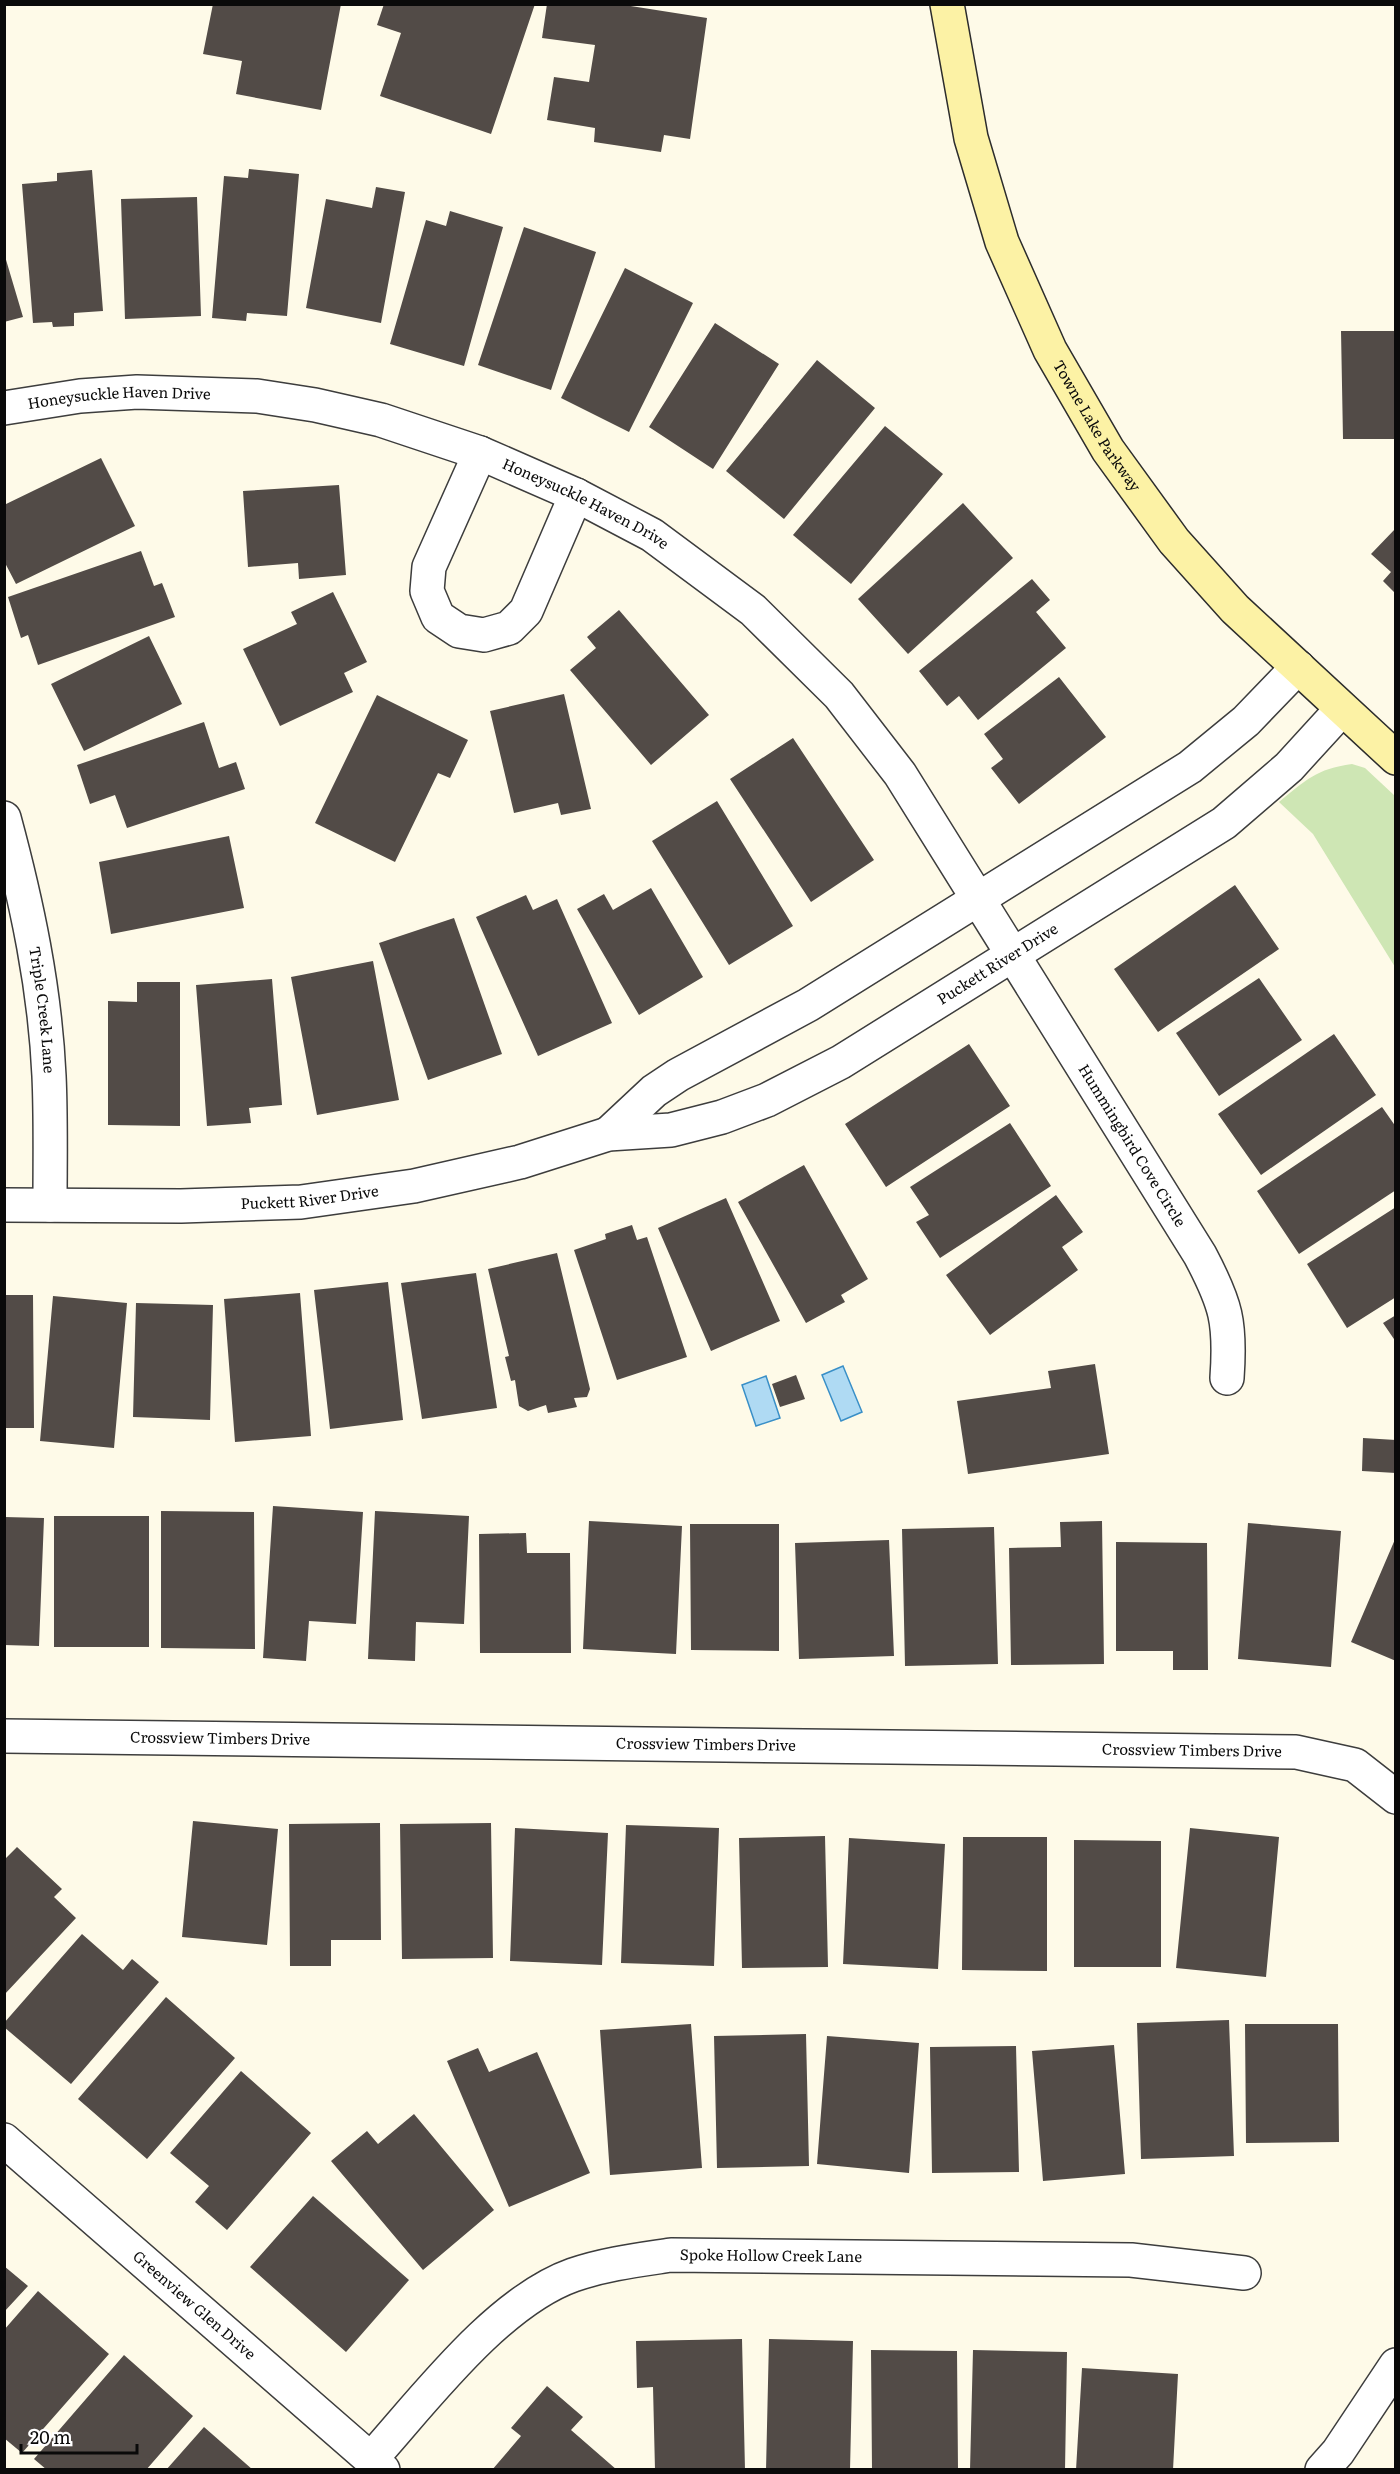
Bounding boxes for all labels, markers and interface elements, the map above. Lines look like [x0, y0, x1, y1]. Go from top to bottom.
street label: Towne Lake Parkway [1048, 355, 1148, 496]
street label: Honeysuckle Haven Drive [26, 379, 211, 414]
street label: Honeysuckle Haven Drive [499, 451, 675, 554]
street label: Puckett River Drive [932, 916, 1062, 1009]
street label: Triple Creek Lane [24, 944, 62, 1074]
street label: Hummingbird Cove Circle [1073, 1059, 1193, 1231]
street label: Puckett River Drive [240, 1178, 380, 1214]
street label: Crossview Timbers Drive [130, 1725, 310, 1750]
street label: Crossview Timbers Drive [616, 1731, 796, 1756]
street label: Crossview Timbers Drive [1102, 1737, 1282, 1762]
street label: Spoke Hollow Creek Lane [680, 2242, 862, 2267]
street label: Greenview Glen Drive [128, 2244, 262, 2365]
scale bar [21, 2417, 136, 2455]
text: 20 m [30, 2423, 71, 2450]

